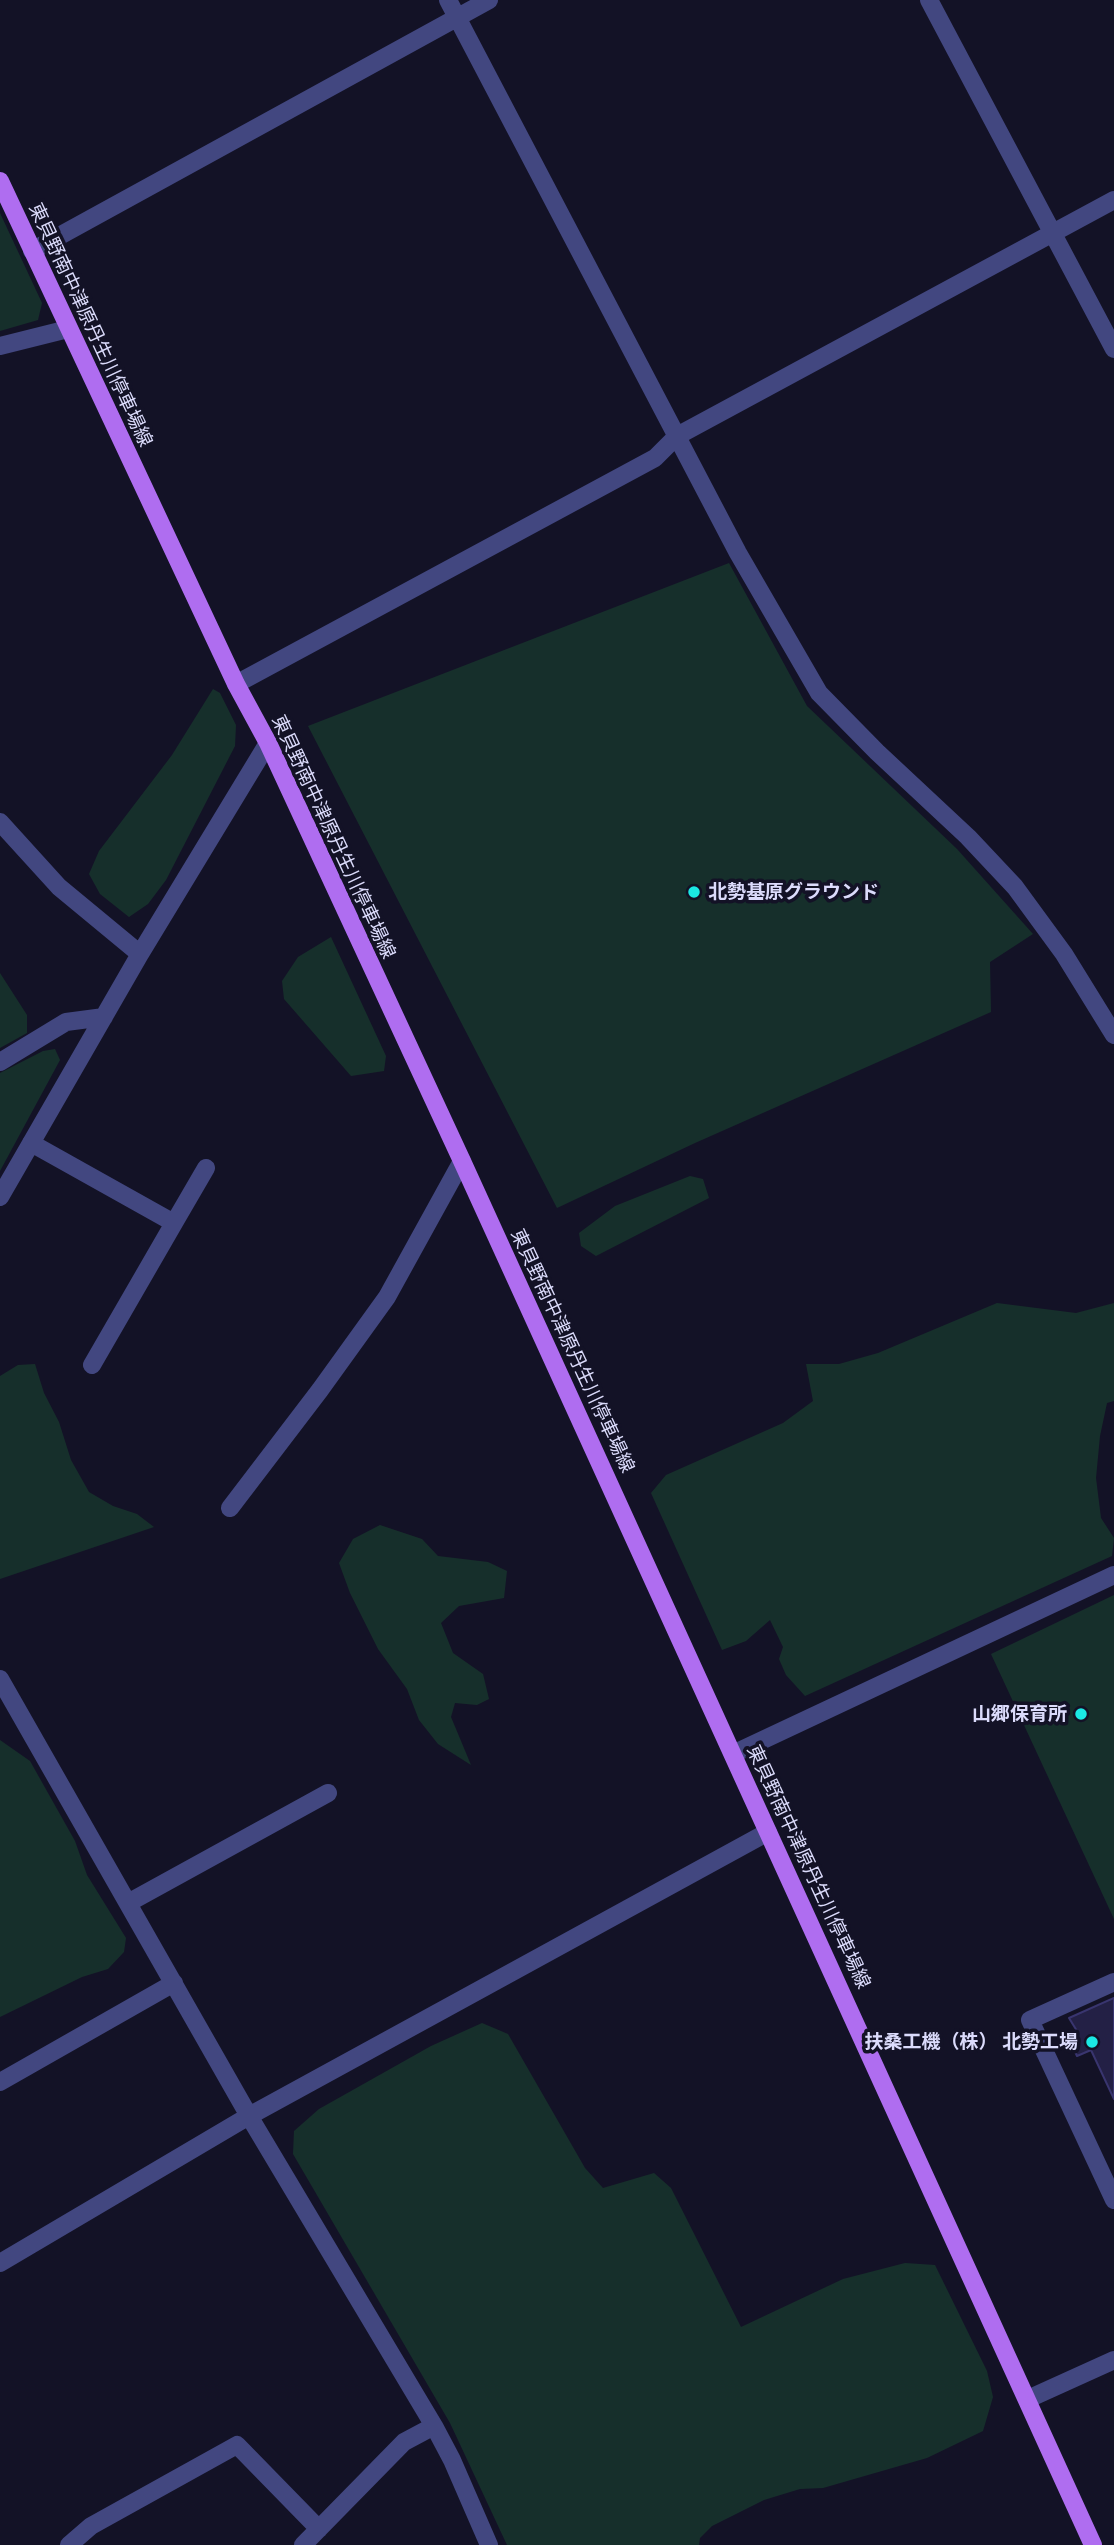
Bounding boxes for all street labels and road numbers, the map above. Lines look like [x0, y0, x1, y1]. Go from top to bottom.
street label: 東貝野南中津原丹生川停車場線 [23, 200, 157, 450]
street label: 東貝野南中津原丹生川停車場線 [266, 712, 400, 962]
street label: 東貝野南中津原丹生川停車場線 [505, 1226, 639, 1476]
street label: 東貝野南中津原丹生川停車場線 [741, 1742, 875, 1992]

